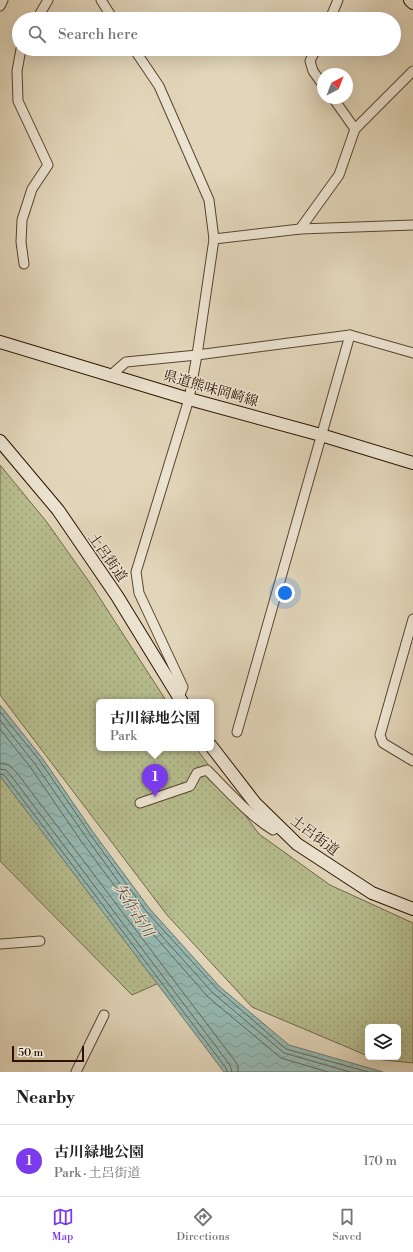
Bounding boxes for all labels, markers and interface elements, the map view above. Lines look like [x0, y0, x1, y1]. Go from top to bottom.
search box [12, 12, 401, 56]
icon: search [26, 23, 48, 45]
text: Search here [58, 25, 138, 44]
north arrow [317, 68, 353, 104]
street label: 県道熊味岡崎線 [161, 367, 260, 411]
street label: 土呂街道 [84, 529, 131, 586]
your location [275, 583, 295, 603]
popup [96, 699, 214, 751]
text: 古川緑地公園 [110, 709, 200, 728]
text: Park [110, 728, 137, 744]
pin: 1 [142, 764, 168, 797]
street label: 土呂街道 [287, 812, 342, 860]
water label: 矢作古川 [110, 880, 159, 942]
map controls [365, 1024, 401, 1060]
button: layers [365, 1024, 401, 1060]
scale bar [12, 1044, 84, 1063]
text: 50 m [18, 1046, 43, 1060]
text: Nearby [16, 1087, 75, 1109]
text: 古川緑地公園 [54, 1143, 144, 1162]
text: 1 [26, 1153, 32, 1169]
text: 170 m [363, 1153, 397, 1169]
text: Park · 土呂街道 [54, 1165, 141, 1181]
tab: Map [52, 1206, 74, 1244]
tab: Directions [177, 1206, 230, 1244]
tab: Saved [333, 1206, 361, 1244]

